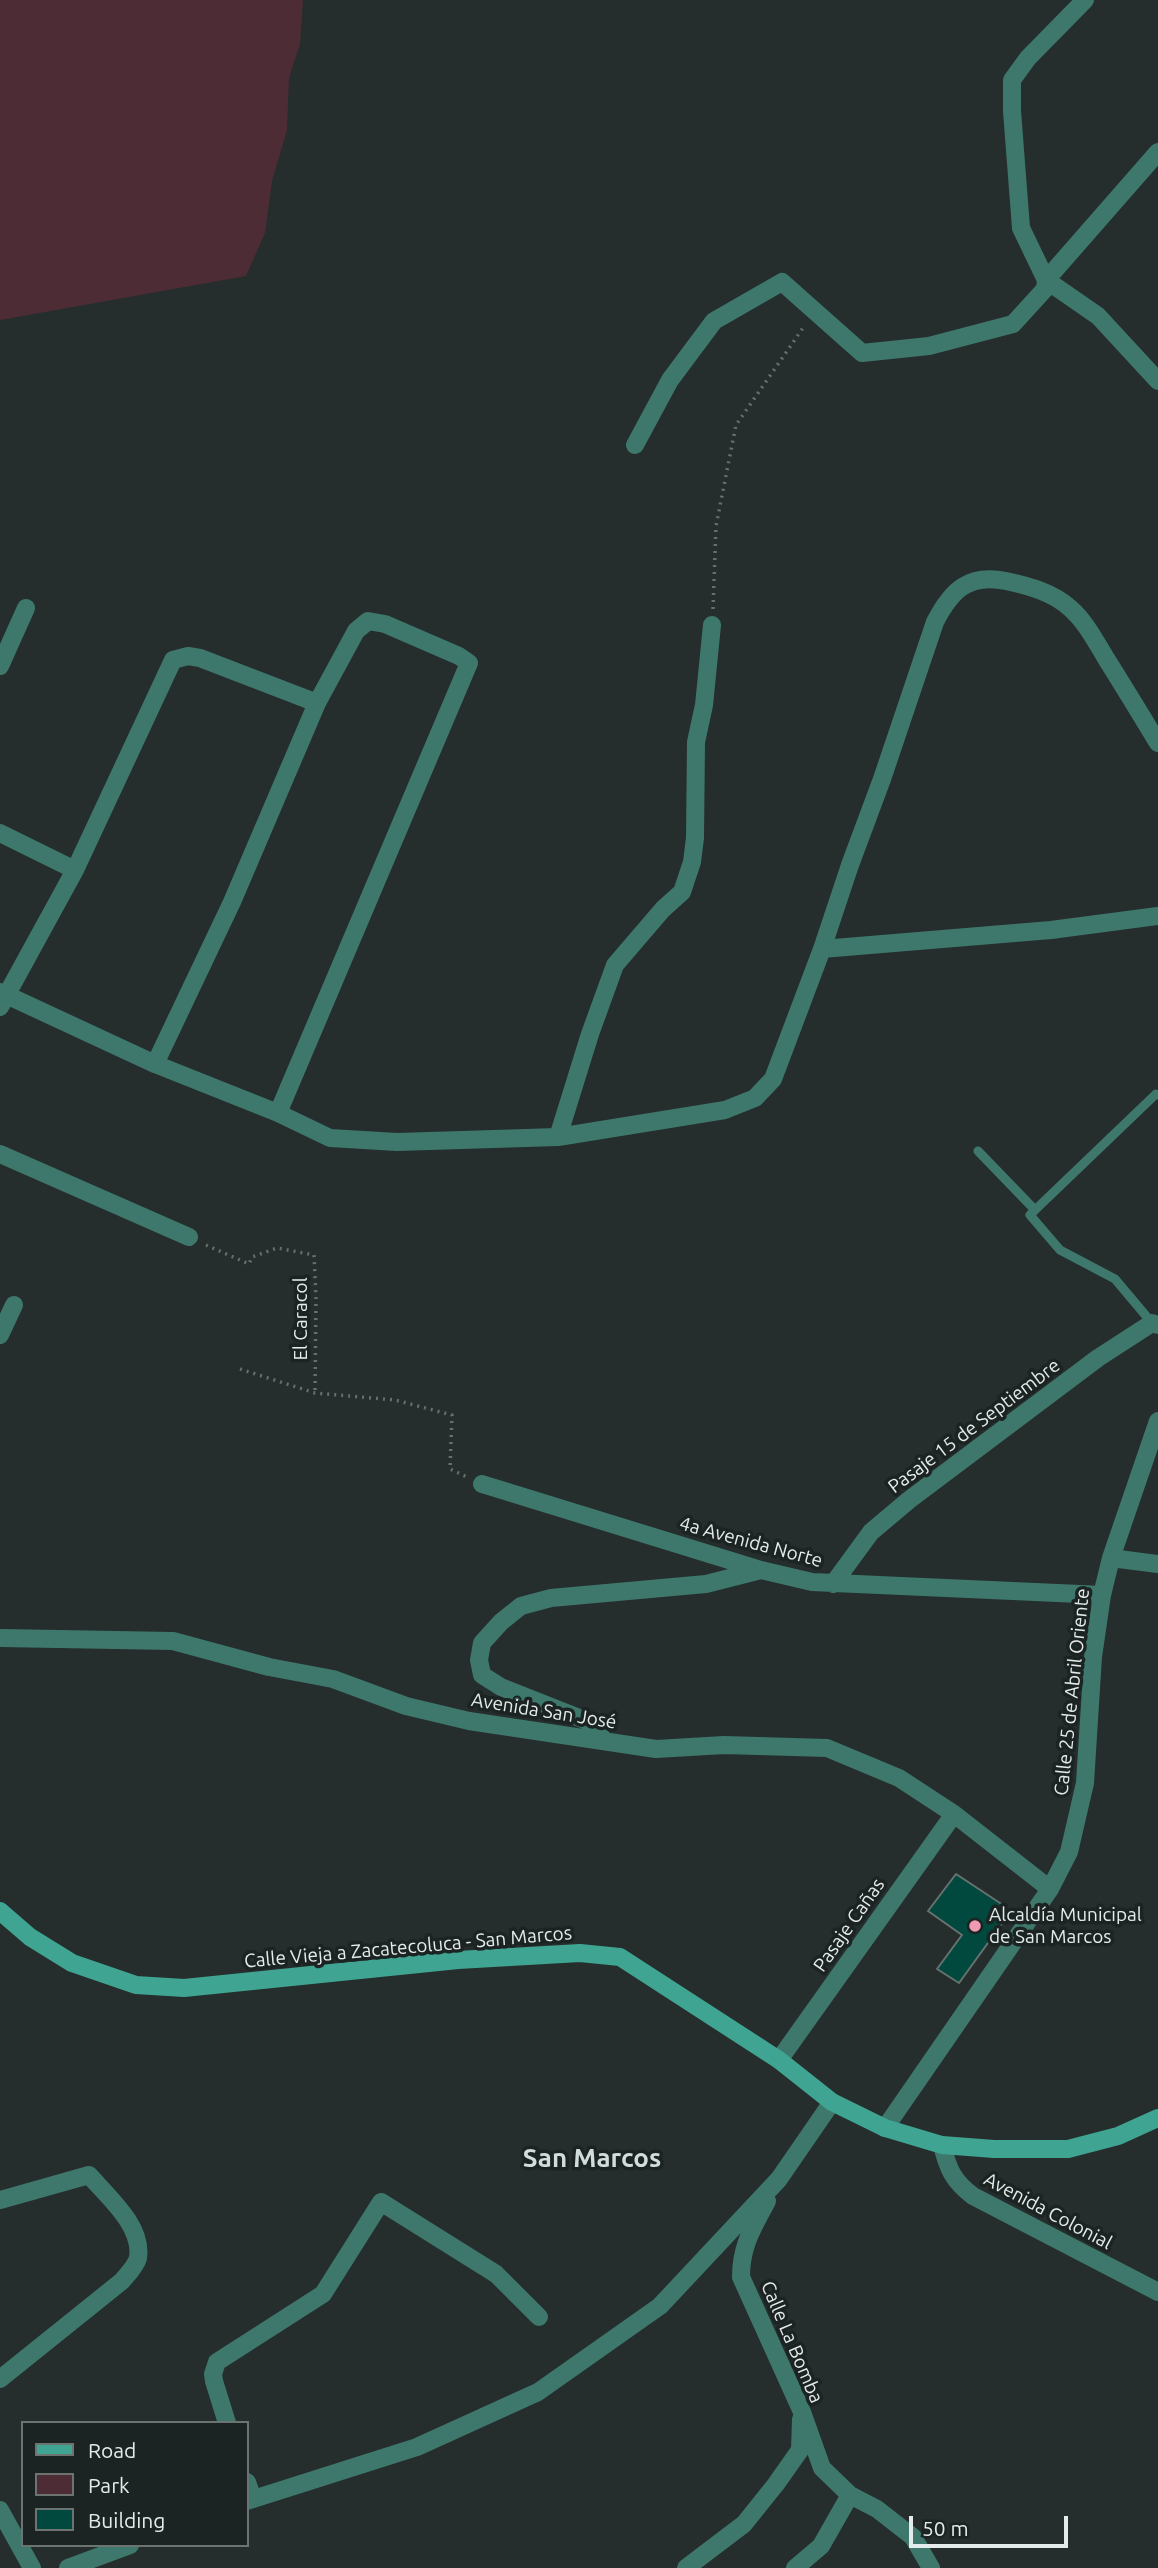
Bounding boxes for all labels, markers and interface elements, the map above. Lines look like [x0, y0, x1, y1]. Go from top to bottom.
street label: El Caracol [290, 1277, 312, 1361]
street label: Pasaje 15 de Septiembre [883, 1354, 1065, 1498]
street label: 4a Avenida Norte [677, 1512, 825, 1572]
street label: Calle 25 de Abril Oriente [1050, 1587, 1094, 1797]
street label: Avenida San José [470, 1688, 618, 1734]
street label: Pasaje Cañas [808, 1874, 890, 1976]
place label: Alcaldía Municipal de San Marcos [989, 1904, 1142, 1948]
marker: Alcaldía Municipal de San Marcos [967, 1918, 983, 1934]
street label: Calle Vieja a Zacatecoluca - San Marcos [243, 1921, 573, 1973]
district label: San Marcos [523, 2142, 661, 2174]
street label: Avenida Colonial [980, 2168, 1116, 2254]
street label: Calle La Bomba [756, 2277, 828, 2407]
legend [21, 2421, 248, 2547]
text: Road [88, 2438, 136, 2462]
text: Park [88, 2473, 130, 2497]
scale bar [913, 2502, 1072, 2546]
text: Building [88, 2508, 165, 2532]
text: 50 m [922, 2516, 969, 2540]

